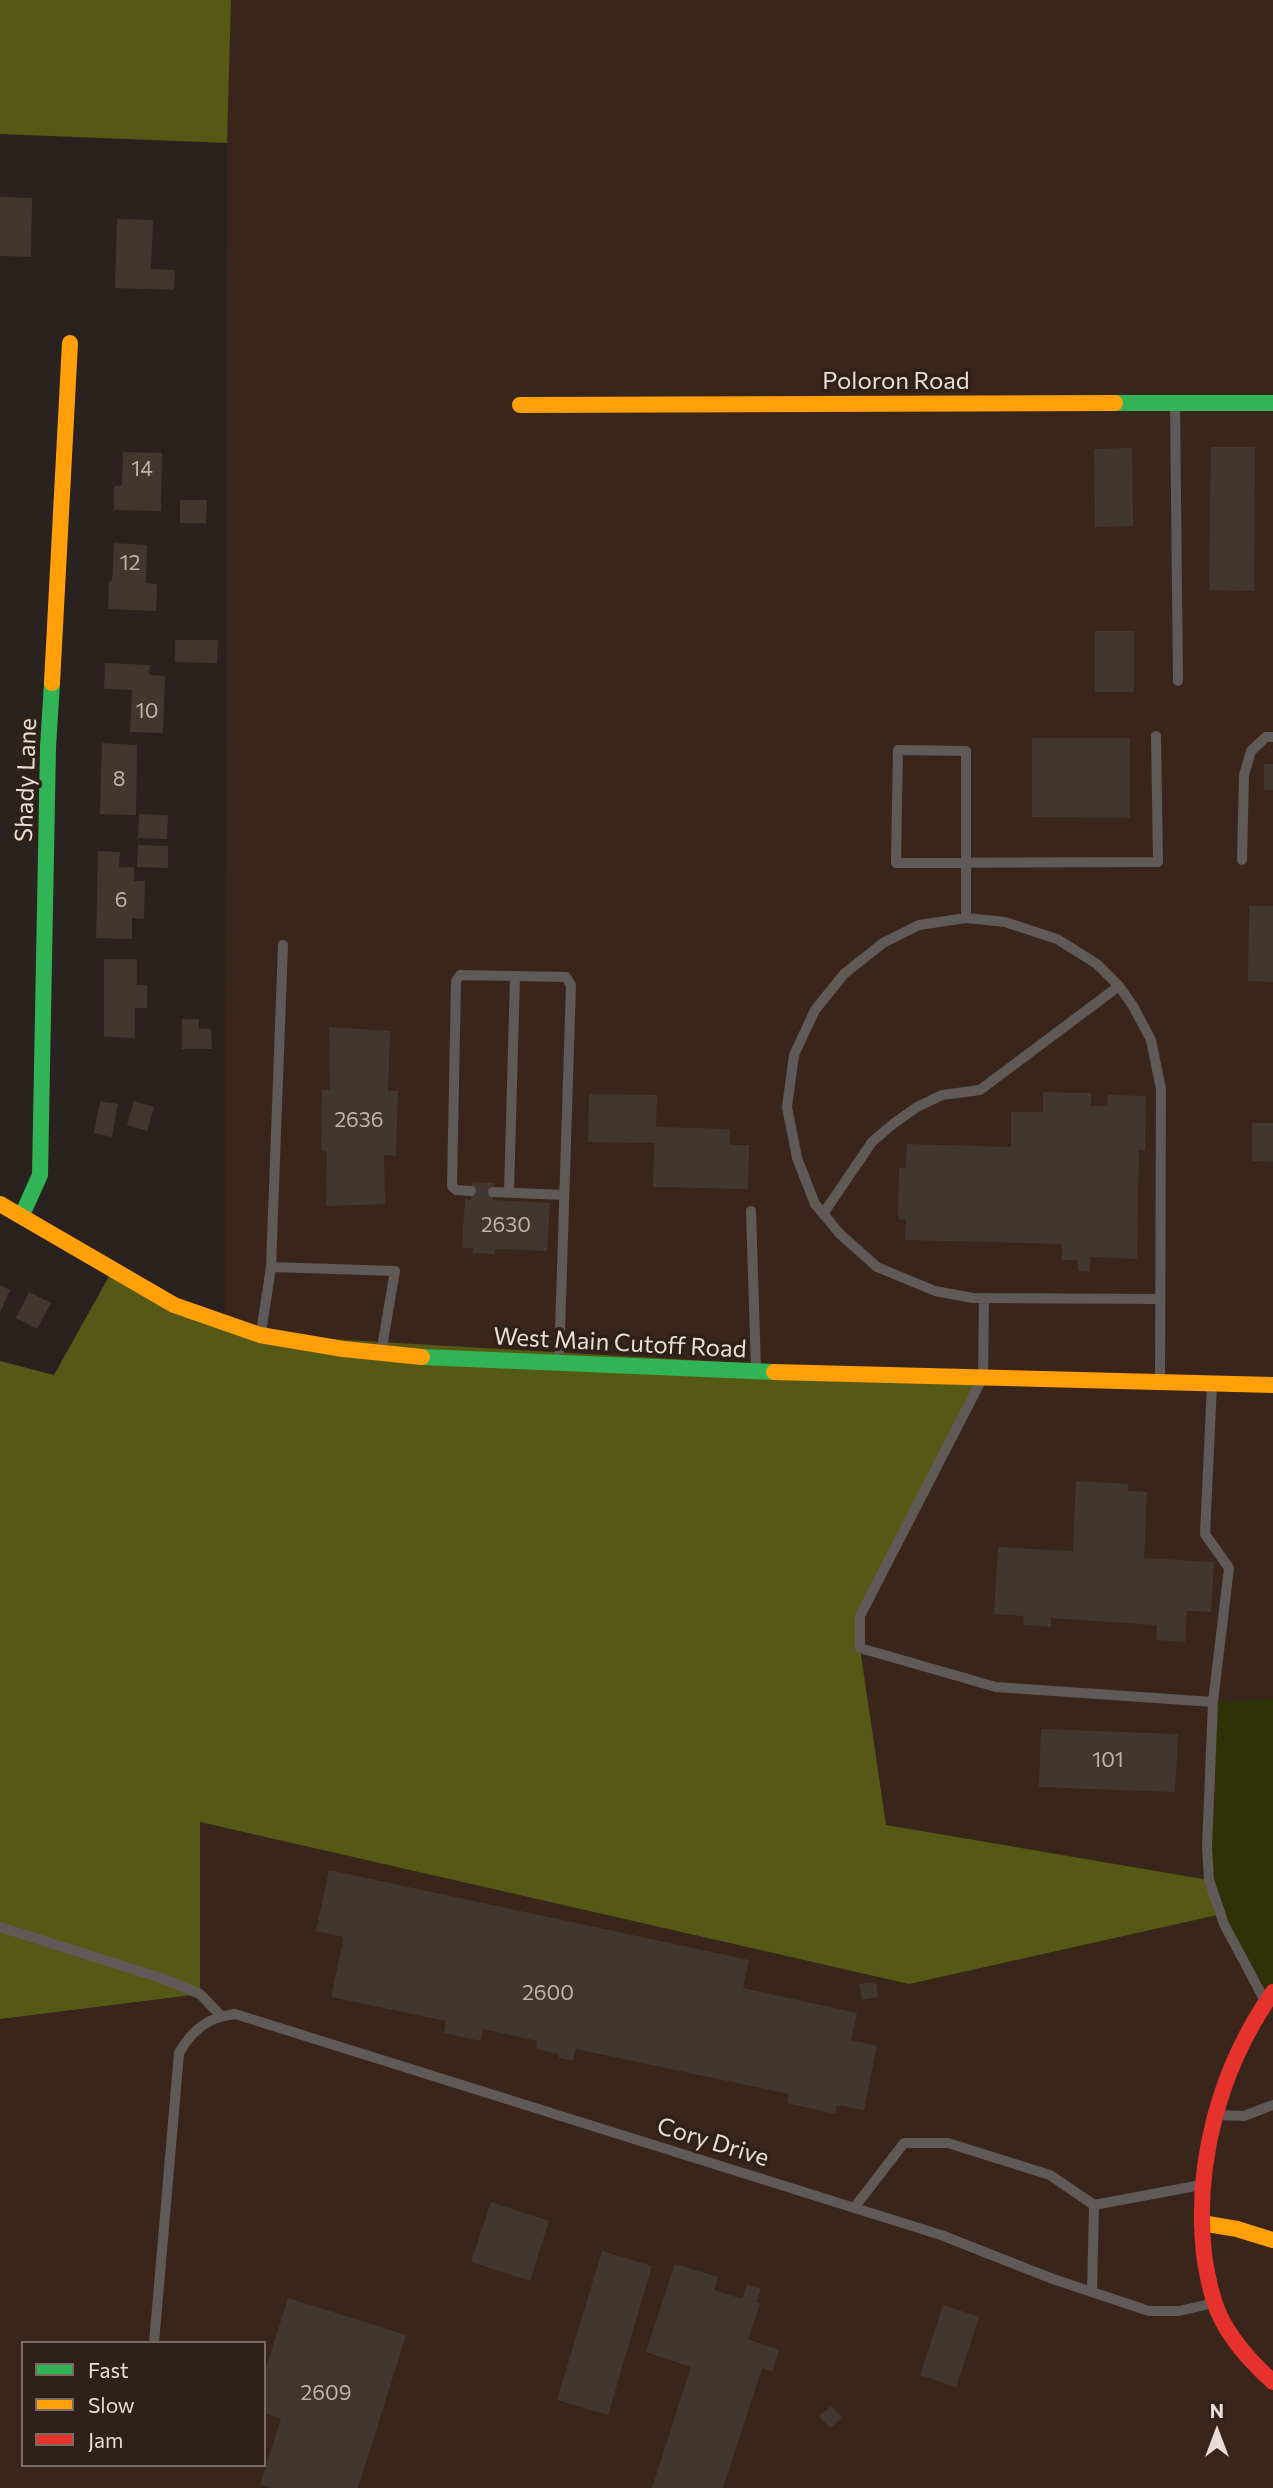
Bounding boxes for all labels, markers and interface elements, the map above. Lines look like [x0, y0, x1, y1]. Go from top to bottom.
street label: Poloron Road [822, 367, 970, 395]
house number: 14 [131, 456, 153, 482]
house number: 12 [120, 550, 140, 576]
house number: 10 [136, 698, 158, 724]
street label: Shady Lane [9, 718, 43, 842]
house number: 8 [113, 766, 125, 792]
house number: 6 [115, 887, 127, 913]
house number: 2636 [334, 1107, 384, 1133]
house number: 2630 [481, 1212, 531, 1238]
street label: West Main Cutoff Road [493, 1322, 747, 1364]
house number: 101 [1092, 1747, 1124, 1773]
house number: 2600 [522, 1980, 574, 2006]
street label: Cory Drive [654, 2111, 772, 2173]
legend [21, 2341, 266, 2467]
text: Fast [88, 2357, 129, 2382]
house number: 2609 [301, 2380, 351, 2406]
text: Slow [88, 2392, 135, 2417]
north arrow [1182, 2397, 1252, 2467]
text: N [1210, 2399, 1224, 2422]
text: Jam [88, 2427, 123, 2452]

